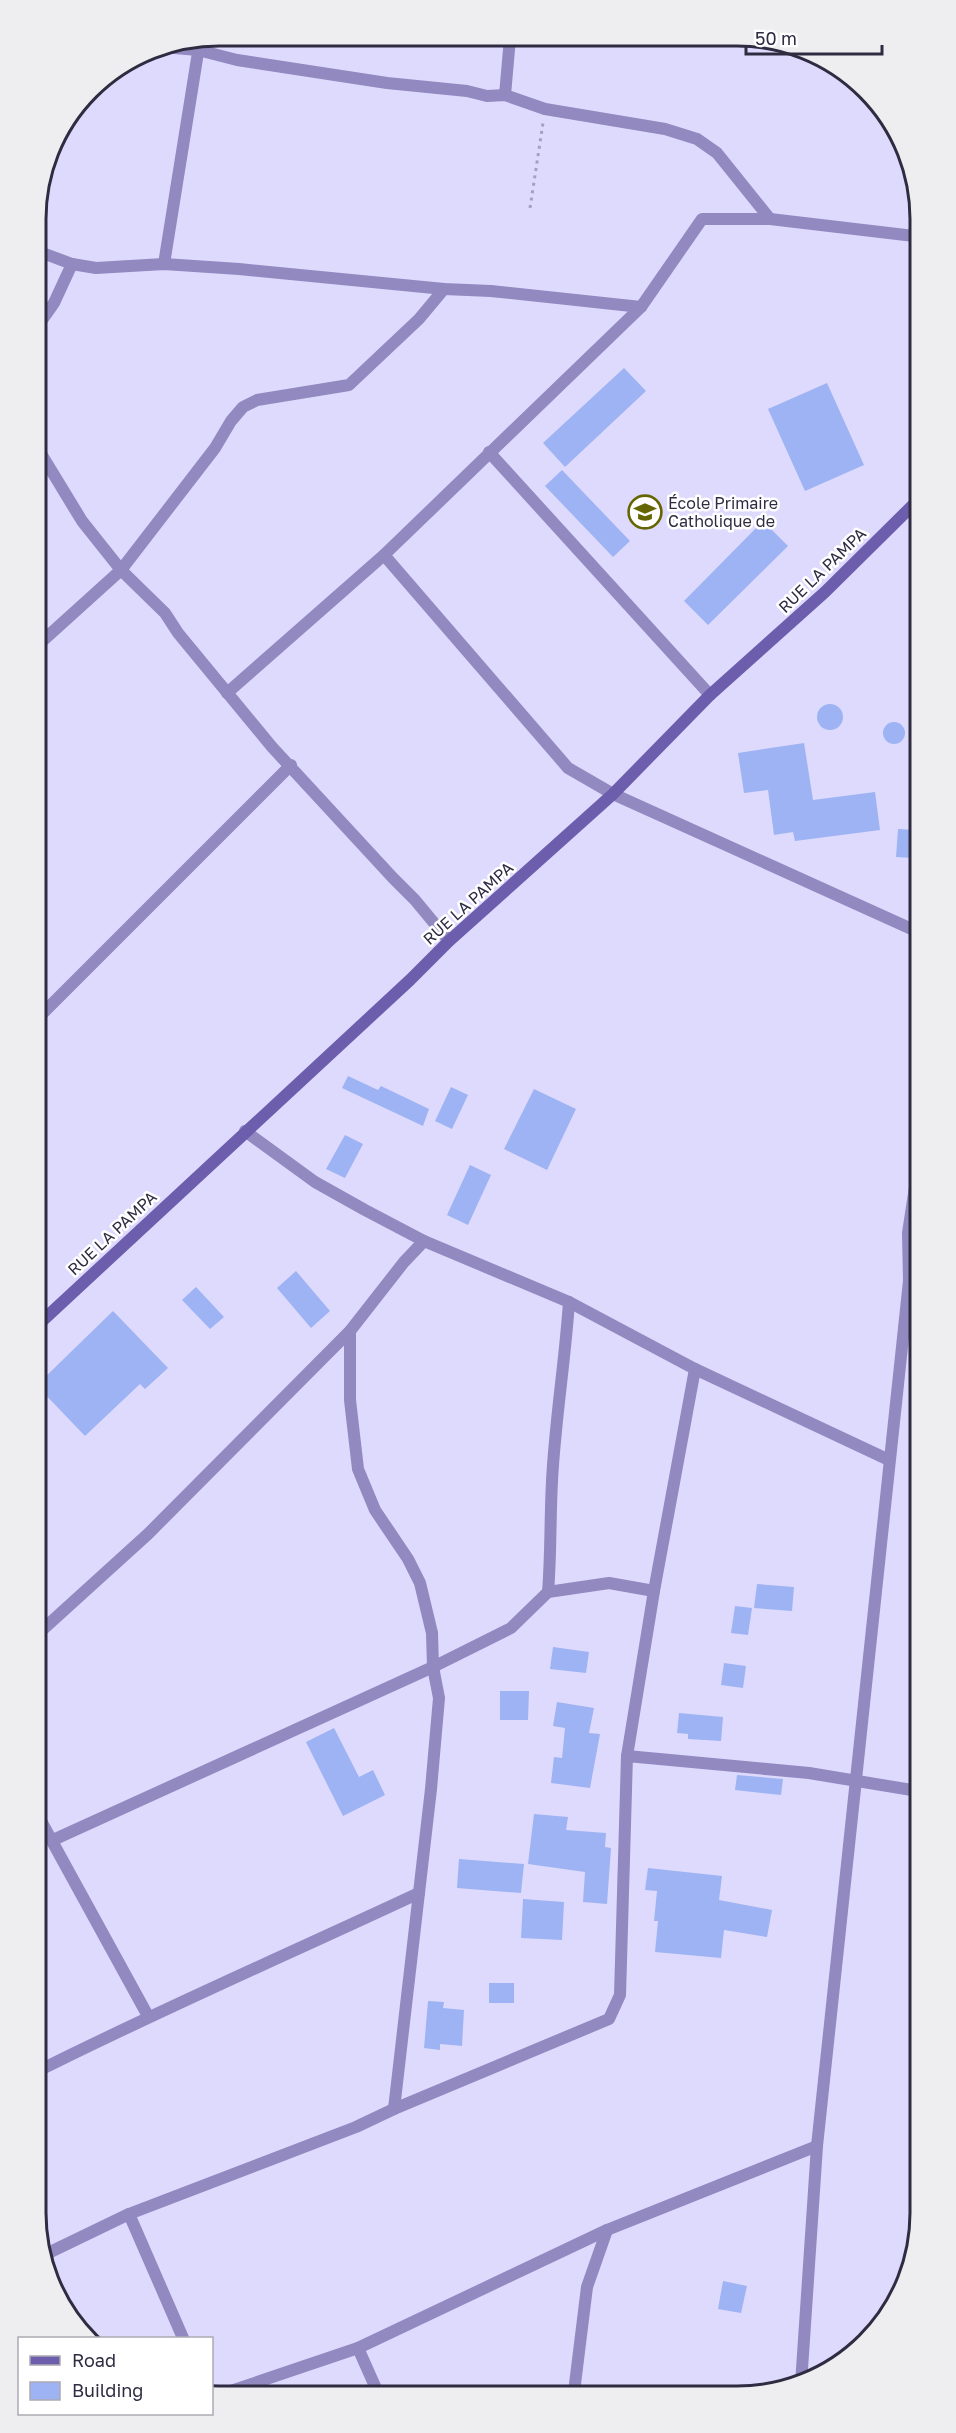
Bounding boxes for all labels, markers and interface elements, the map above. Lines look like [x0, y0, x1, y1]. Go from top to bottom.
scale bar [746, 18, 882, 56]
text: 50 m [755, 27, 797, 49]
place label: École Primaire Catholique de [668, 493, 778, 531]
school or university icon: École Primaire Catholique de [627, 494, 663, 530]
street label: RUE LA PAMPA [774, 523, 870, 617]
street label: RUE LA PAMPA [419, 857, 517, 949]
street label: RUE LA PAMPA [63, 1187, 161, 1279]
legend [18, 2337, 213, 2415]
text: Road [72, 2349, 116, 2371]
text: Building [72, 2379, 143, 2401]

